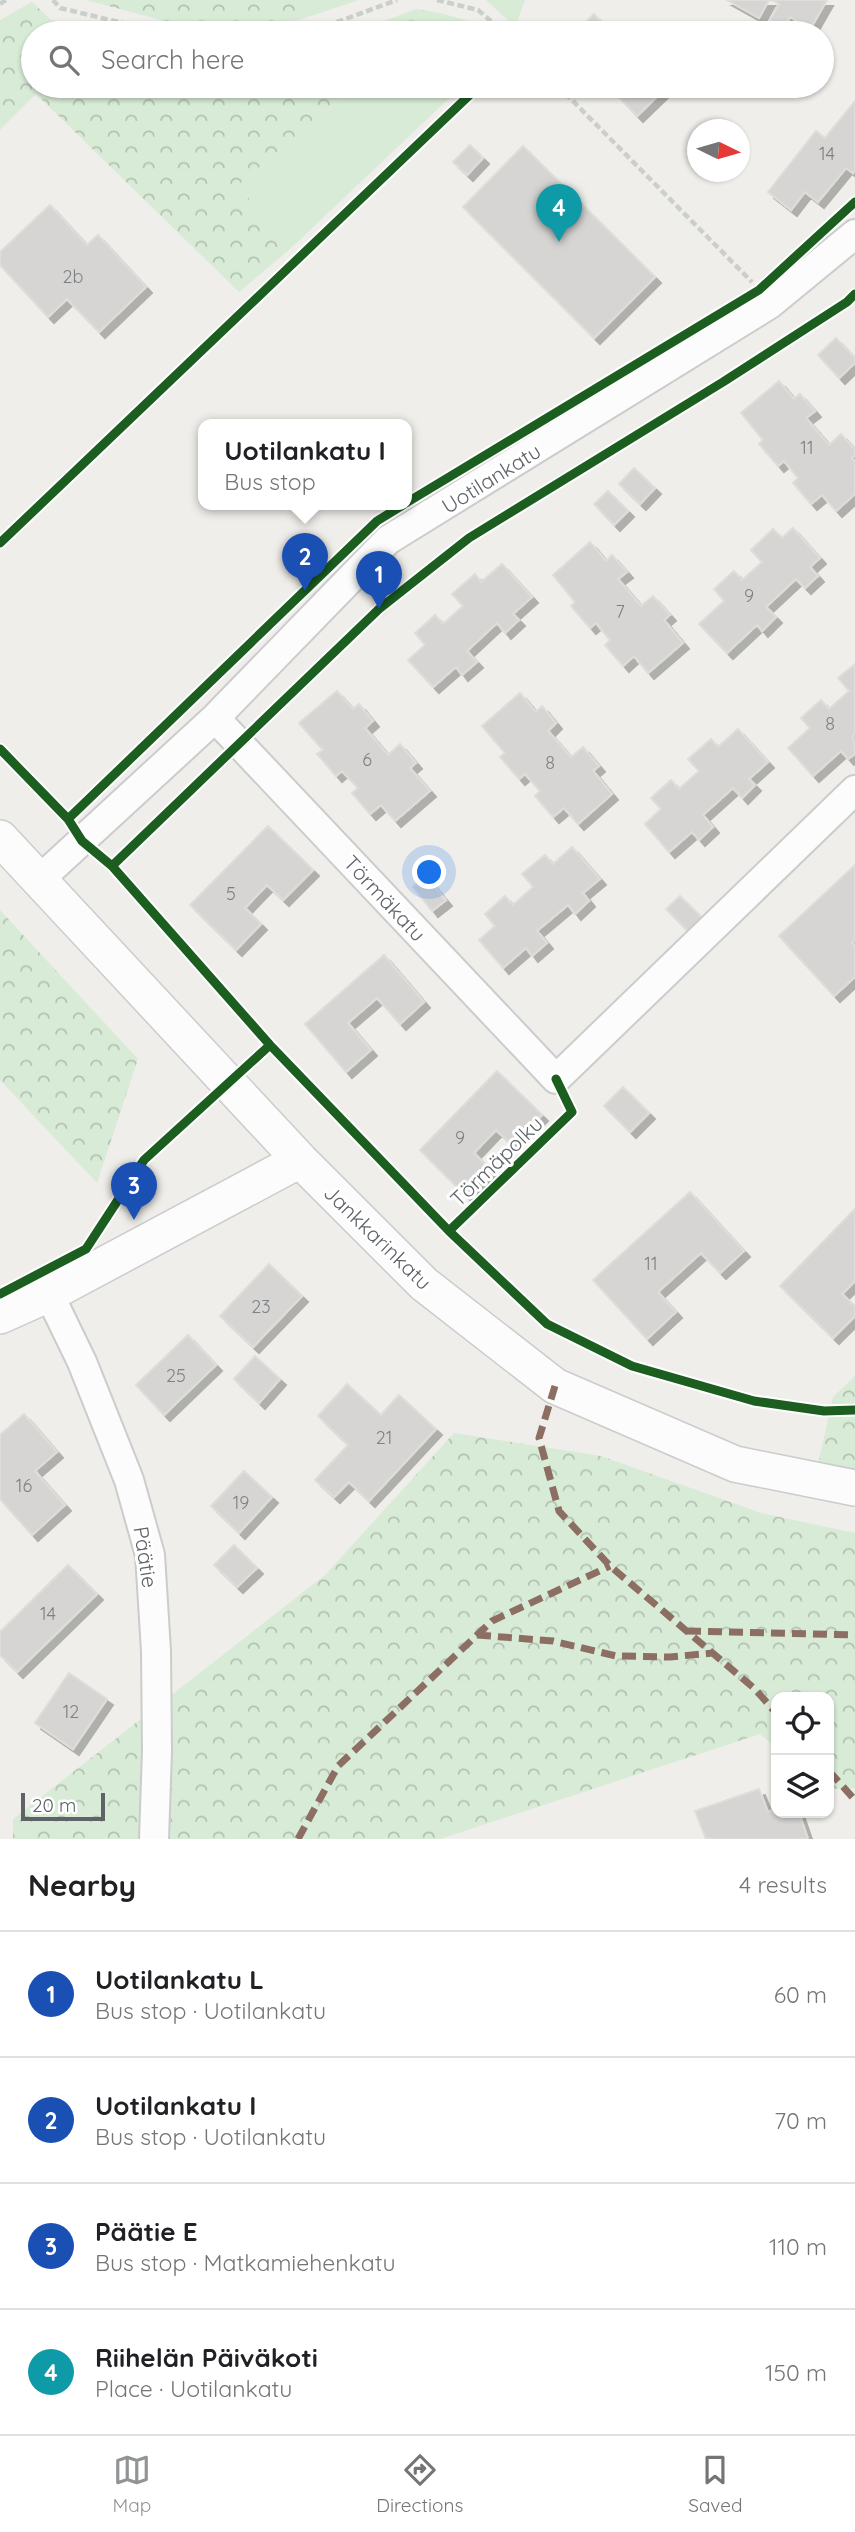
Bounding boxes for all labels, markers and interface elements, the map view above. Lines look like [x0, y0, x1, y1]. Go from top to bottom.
search box [21, 21, 834, 98]
icon: search [45, 41, 83, 79]
text: Search here [101, 43, 245, 76]
north arrow [687, 119, 750, 182]
house number: 14 [819, 142, 835, 165]
pin: 4 [536, 184, 582, 242]
house number: 2b [63, 265, 84, 288]
popup [198, 419, 412, 510]
text: Uotilankatu I [224, 434, 386, 467]
house number: 11 [800, 436, 814, 459]
street label: Uotilankatu [437, 437, 545, 519]
text: Bus stop [224, 467, 316, 496]
pin: 2 [282, 533, 328, 591]
pin: 1 [356, 551, 402, 609]
house number: 9 [744, 584, 754, 607]
house number: 7 [615, 600, 625, 623]
house number: 8 [825, 712, 835, 735]
house number: 6 [362, 748, 372, 771]
house number: 8 [545, 751, 555, 774]
street label: Törmäkatu [339, 850, 431, 946]
your location [412, 855, 446, 889]
house number: 5 [226, 882, 236, 905]
street label: Törmäpolku [444, 1110, 548, 1212]
house number: 9 [455, 1126, 465, 1149]
pin: 3 [111, 1162, 157, 1220]
street label: Jankkarinkatu [319, 1179, 437, 1295]
house number: 11 [644, 1252, 658, 1275]
house number: 23 [251, 1295, 271, 1318]
house number: 25 [166, 1364, 186, 1387]
house number: 21 [376, 1426, 392, 1449]
house number: 16 [16, 1474, 32, 1497]
house number: 19 [233, 1491, 249, 1514]
street label: Päätie [128, 1525, 164, 1589]
house number: 14 [40, 1602, 56, 1625]
map controls [771, 1692, 834, 1818]
button: locate [771, 1692, 834, 1755]
house number: 12 [63, 1700, 79, 1723]
button: layers [771, 1755, 834, 1818]
scale bar [21, 1790, 105, 1822]
text: 20 m [32, 1793, 76, 1817]
text: Nearby [28, 1866, 136, 1904]
text: 4 results [739, 1870, 827, 1899]
text: Uotilankatu L [95, 1963, 264, 1996]
text: 1 [47, 1980, 55, 2009]
text: 60 m [774, 1980, 827, 2009]
text: Bus stop · Uotilankatu [95, 1996, 326, 2025]
text: Uotilankatu I [95, 2089, 257, 2122]
text: 2 [44, 2106, 58, 2135]
text: 70 m [774, 2106, 827, 2135]
text: Bus stop · Uotilankatu [95, 2122, 326, 2151]
text: Päätie E [95, 2215, 198, 2248]
text: 3 [45, 2232, 57, 2261]
text: 110 m [769, 2232, 827, 2261]
text: Bus stop · Matkamiehenkatu [95, 2248, 396, 2277]
text: Riihelän Päiväkoti [95, 2341, 318, 2374]
text: 4 [44, 2358, 58, 2387]
text: 150 m [765, 2358, 827, 2387]
text: Place · Uotilankatu [95, 2374, 292, 2403]
tab: Map [113, 2451, 151, 2517]
tab: Directions [376, 2451, 463, 2517]
tab: Saved [688, 2451, 743, 2517]

